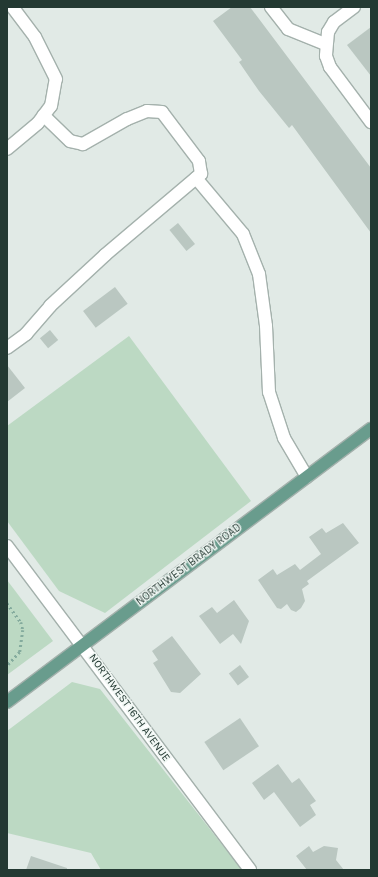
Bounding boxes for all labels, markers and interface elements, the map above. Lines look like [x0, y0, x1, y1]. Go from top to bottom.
street label: NORTHWEST BRADY ROAD [134, 521, 244, 609]
street label: NORTHWEST 16TH AVENUE [86, 652, 172, 764]

